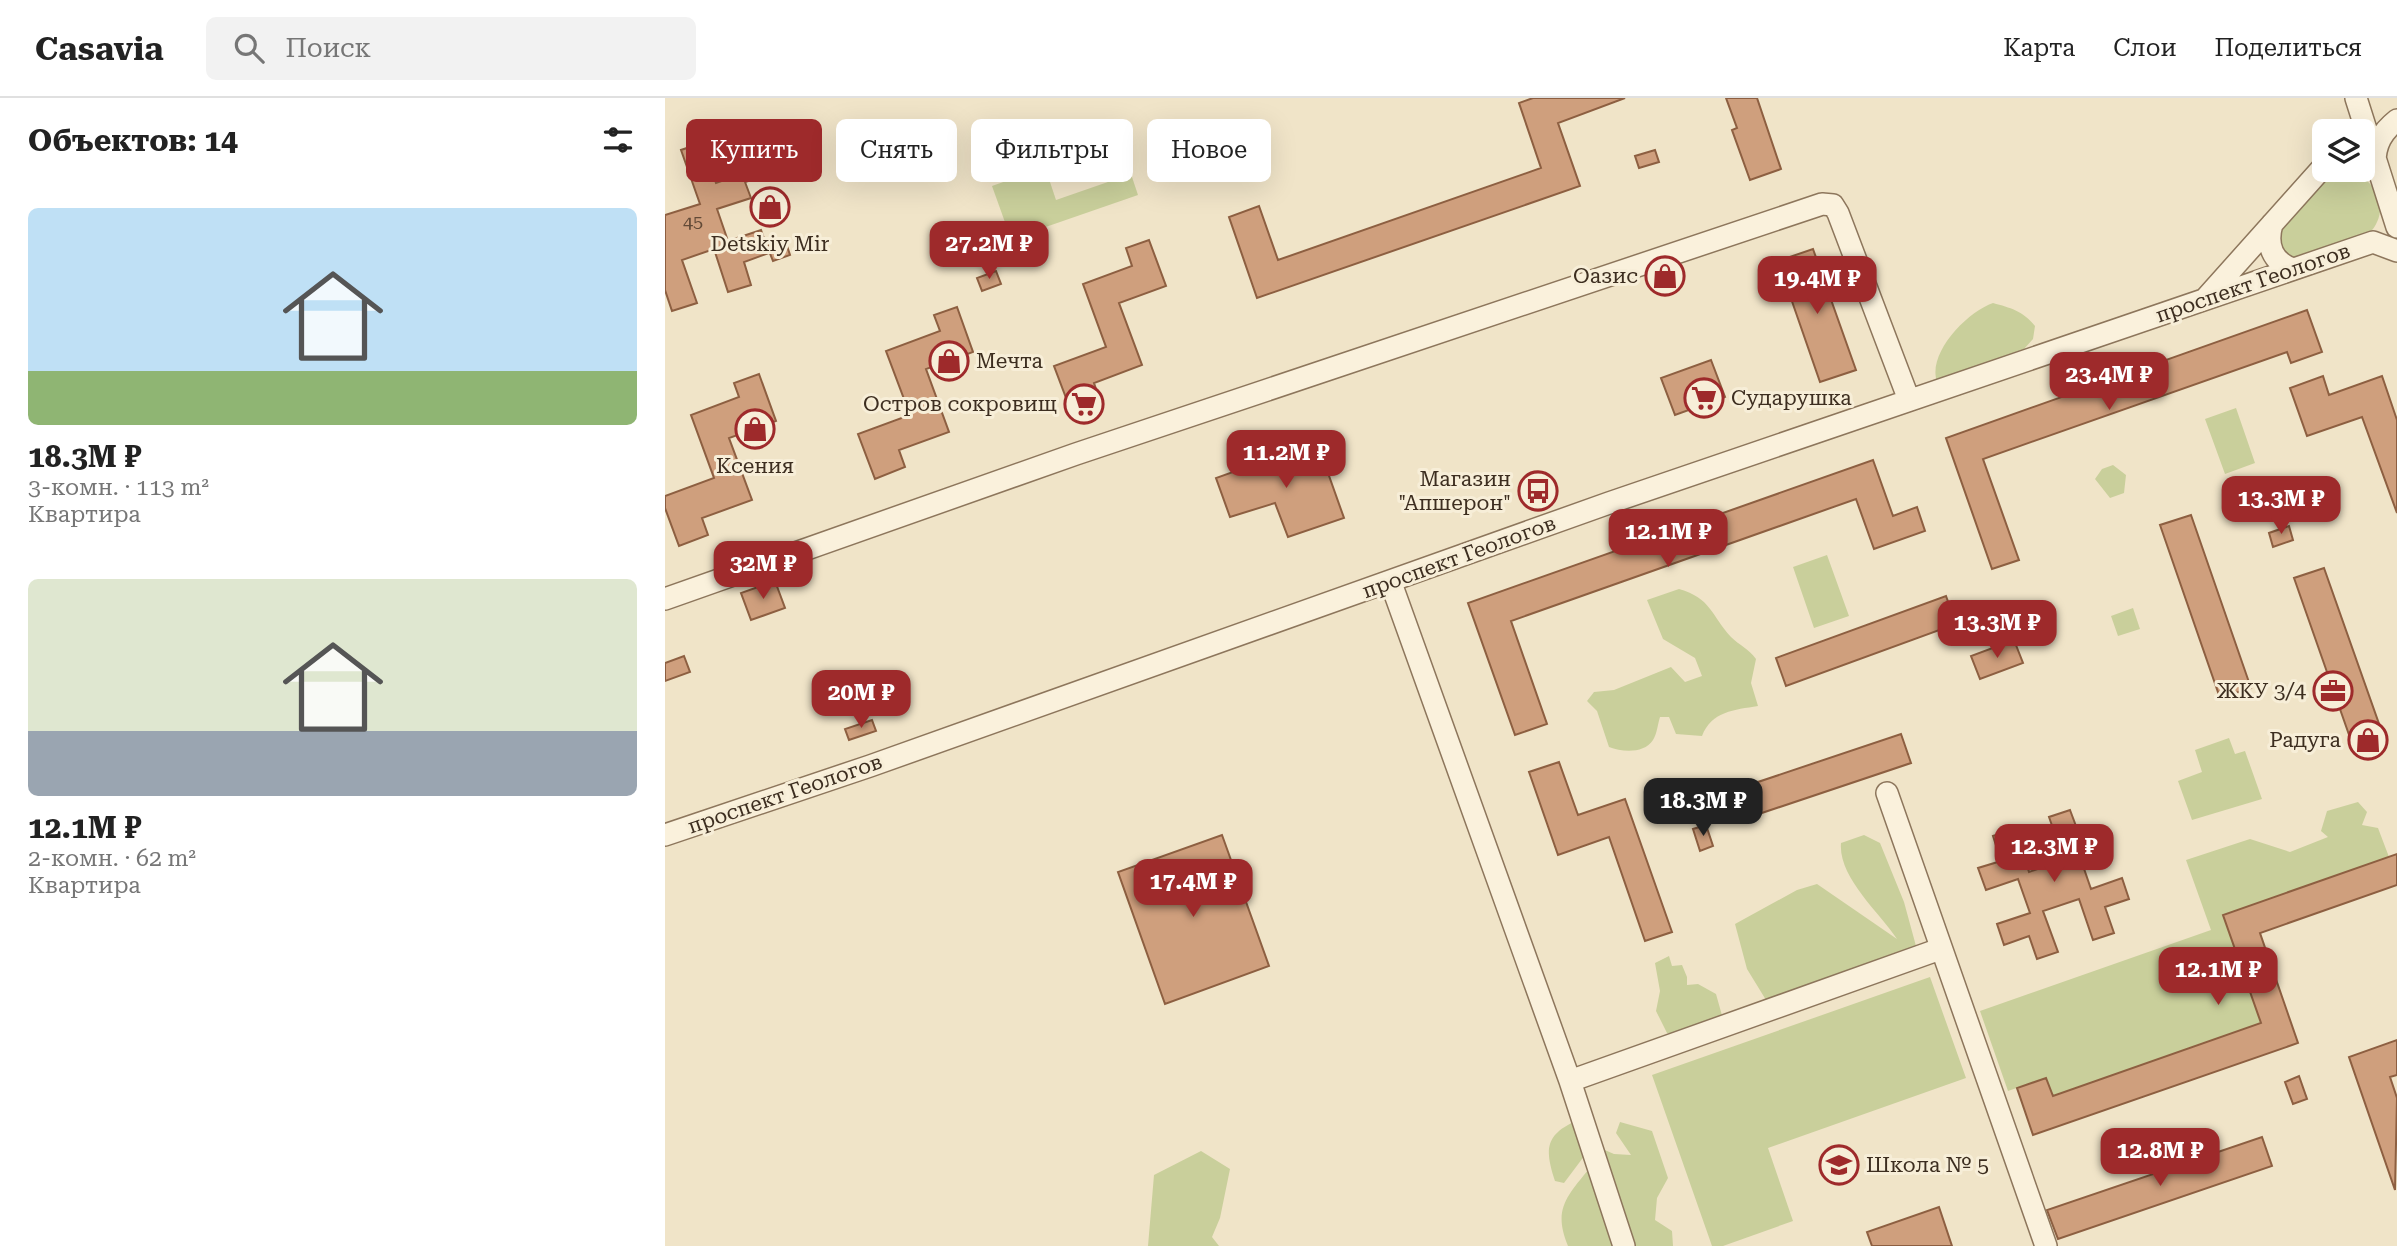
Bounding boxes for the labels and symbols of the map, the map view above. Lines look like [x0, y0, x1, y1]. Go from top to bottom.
shop icon: Detskiy Mir [749, 186, 791, 228]
house number: 45 [683, 211, 703, 232]
pin: 27.2M ₽ [924, 222, 1054, 281]
place label: Detskiy Mir [711, 232, 830, 256]
street label: проспект Геологов [2153, 238, 2353, 328]
shop icon: Оазис [1644, 255, 1686, 297]
pin: 19.4M ₽ [1752, 256, 1882, 316]
place label: Оазис [1573, 264, 1638, 288]
shop icon: Мечта [928, 340, 970, 382]
place label: Мечта [976, 349, 1044, 373]
pin: 23.4M ₽ [2044, 352, 2174, 412]
supermarket icon: Сударушка [1683, 377, 1725, 419]
supermarket icon: Остров сокровищ [1063, 383, 1105, 425]
place label: Сударушка [1731, 386, 1852, 410]
place label: Остров сокровищ [863, 392, 1057, 416]
shop icon: Ксения [734, 408, 776, 450]
pin: 11.2M ₽ [1221, 430, 1351, 490]
place label: Ксения [716, 454, 794, 478]
place label: Магазин "Апшерон" [1398, 467, 1511, 515]
bus stop icon: Магазин "Апшерон" [1517, 470, 1559, 512]
pin: 13.3M ₽ [2216, 476, 2346, 536]
pin: 12.1M ₽ [1603, 510, 1733, 569]
street label: проспект Геологов [1359, 511, 1559, 603]
pin: 32M ₽ [714, 542, 812, 601]
pin: 13.3M ₽ [1932, 601, 2062, 660]
pin: 20M ₽ [812, 670, 910, 730]
office icon: ЖКУ 3/4 [2312, 670, 2354, 712]
place label: ЖКУ 3/4 [2217, 679, 2306, 703]
shop icon: Радуга [2347, 719, 2389, 761]
place label: Радуга [2269, 728, 2342, 752]
street label: проспект Геологов [685, 749, 885, 839]
pin: 18.3M ₽ [1638, 778, 1768, 838]
pin: 12.3M ₽ [1989, 824, 2119, 884]
pin: 17.4M ₽ [1128, 860, 1258, 919]
pin: 12.1M ₽ [2153, 948, 2283, 1007]
pin: 12.8M ₽ [2095, 1128, 2225, 1188]
school or university icon: Школа № 5 [1818, 1144, 1860, 1186]
place label: Школа № 5 [1866, 1153, 1989, 1177]

